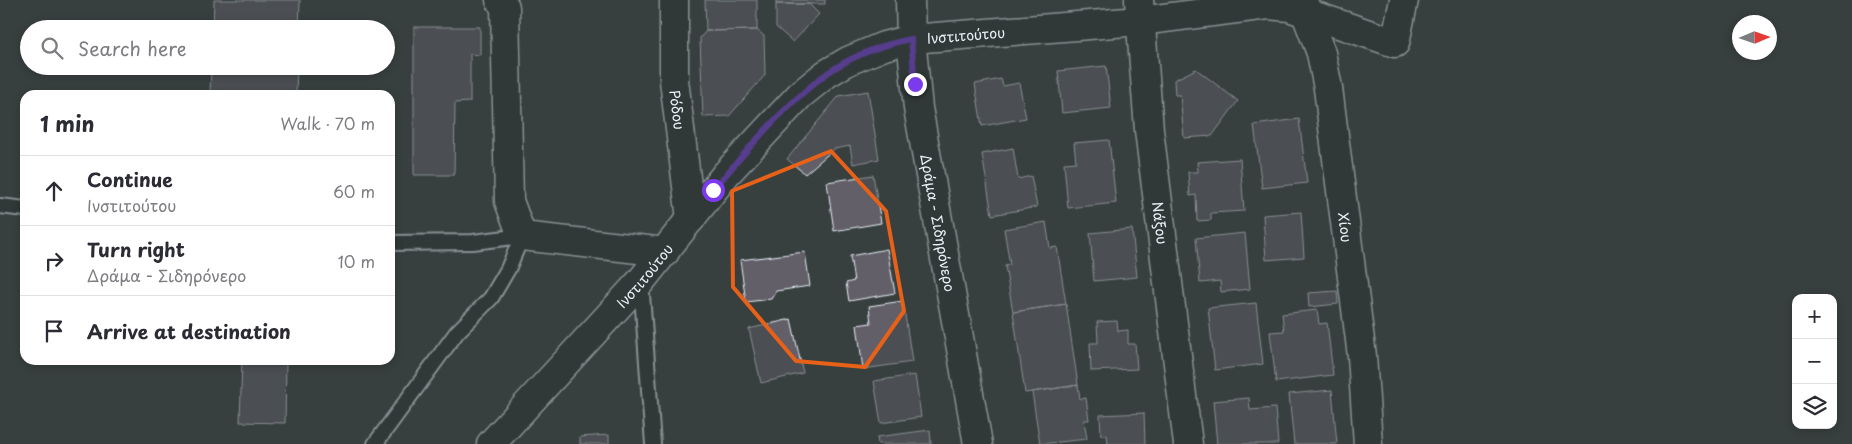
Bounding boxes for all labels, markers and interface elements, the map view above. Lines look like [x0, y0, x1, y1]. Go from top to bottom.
north arrow [1732, 15, 1777, 60]
search box [20, 20, 395, 75]
street label: Ινστιτούτου [926, 21, 1006, 48]
icon: search [38, 34, 66, 62]
text: Search here [78, 34, 187, 62]
route end [904, 73, 927, 96]
street label: Ρόδου [665, 89, 690, 131]
text: 1 min [40, 107, 94, 139]
text: Walk · 70 m [280, 111, 375, 135]
street label: Δράμα - Σιδηρόνερο [916, 152, 961, 293]
text: Continue [87, 165, 173, 193]
icon: ahead [40, 177, 68, 205]
text: 60 m [333, 179, 375, 203]
route start [702, 179, 725, 202]
text: Ινστιτούτου [87, 193, 176, 217]
street label: Νάξου [1147, 200, 1174, 246]
street label: Χίου [1333, 211, 1358, 244]
text: Turn right [87, 235, 185, 263]
street label: Ινστιτούτου [611, 239, 678, 312]
icon: right [40, 247, 68, 275]
text: 10 m [338, 249, 375, 273]
text: Δράμα - Σιδηρόνερο [87, 263, 246, 287]
map controls [1792, 294, 1837, 429]
button: + [1792, 294, 1837, 339]
icon: arrive [40, 317, 68, 345]
text: Arrive at destination [87, 317, 291, 345]
button: − [1792, 339, 1837, 384]
button: layers [1792, 384, 1837, 429]

